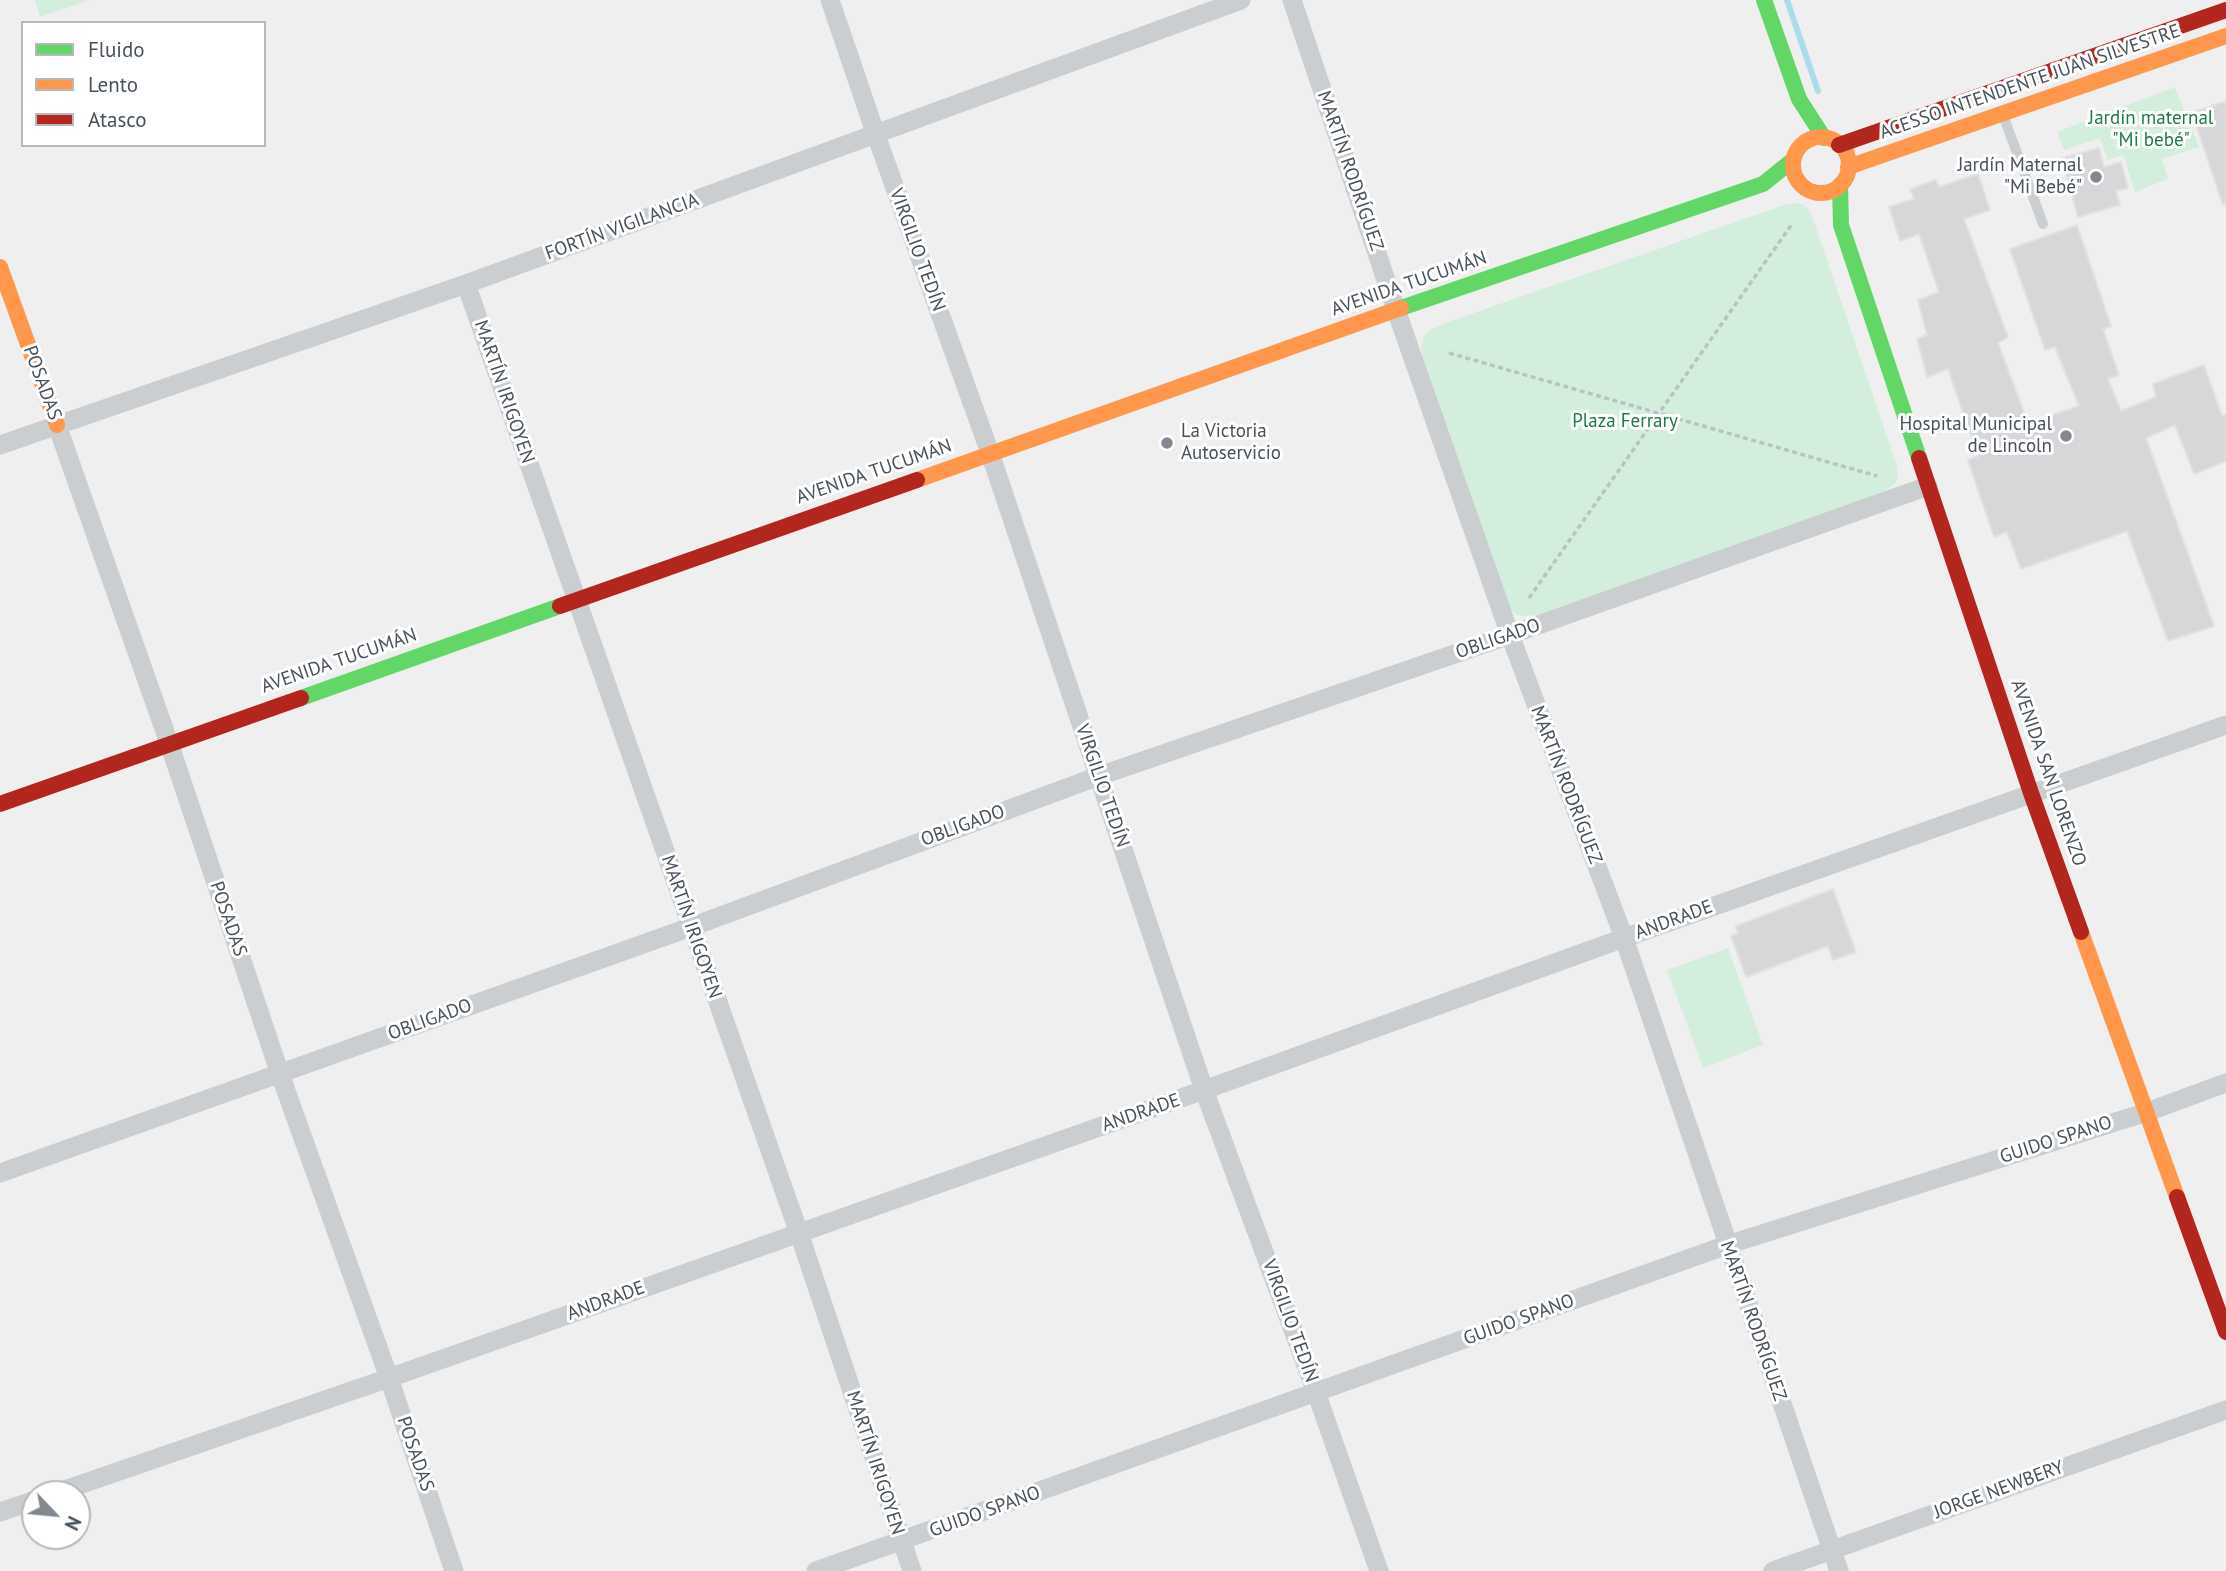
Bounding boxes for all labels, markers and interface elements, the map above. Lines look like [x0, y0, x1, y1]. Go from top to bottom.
street label: ACESSO INTENDENTE JUAN SILVESTRE [1877, 20, 2183, 144]
legend [21, 21, 266, 147]
text: Fluido [88, 36, 145, 63]
text: Lento [88, 71, 138, 98]
street label: MARTÍN RODRÍGUEZ [1312, 88, 1388, 254]
text: Atasco [88, 106, 147, 133]
park label: Jardín maternal "Mi bebé" [2089, 108, 2213, 152]
place label: Jardín Maternal "Mi Bebé" [1958, 155, 2082, 199]
marker: Jardín Maternal "Mi Bebé" [2088, 169, 2104, 185]
street label: VIRGILIO TEDÍN [884, 186, 950, 314]
street label: FORTÍN VIGILANCIA [542, 189, 702, 265]
street label: AVENIDA TUCUMÁN [1328, 247, 1490, 321]
street label: MARTÍN IRIGOYEN [469, 317, 539, 467]
street label: POSADAS [18, 343, 66, 423]
park label: Plaza Ferrary [1572, 411, 1678, 433]
place label: Hospital Municipal de Lincoln [1900, 414, 2052, 458]
place label: La Victoria Autoservicio [1181, 421, 1281, 465]
marker: Hospital Municipal de Lincoln [2058, 428, 2074, 444]
street label: AVENIDA TUCUMÁN [793, 435, 955, 509]
marker: La Victoria Autoservicio [1159, 435, 1175, 451]
street label: OBLIGADO [1453, 614, 1543, 664]
street label: AVENIDA TUCUMÁN [258, 624, 420, 698]
street label: AVENIDA SAN LORENZO [2005, 677, 2091, 869]
street label: MARTÍN RODRÍGUEZ [1525, 703, 1607, 867]
street label: VIRGILIO TEDÍN [1070, 721, 1134, 851]
street label: OBLIGADO [918, 800, 1008, 852]
street label: MARTÍN IRIGOYEN [656, 852, 726, 1002]
street label: POSADAS [205, 879, 251, 959]
street label: ANDRADE [1632, 895, 1716, 945]
street label: OBLIGADO [385, 994, 475, 1046]
street label: ANDRADE [1099, 1089, 1183, 1137]
street label: GUIDO SPANO [1997, 1111, 2115, 1169]
street label: MARTÍN RODRÍGUEZ [1715, 1238, 1791, 1404]
street label: VIRGILIO TEDÍN [1257, 1257, 1323, 1385]
street label: ANDRADE [564, 1276, 648, 1326]
street label: GUIDO SPANO [1460, 1289, 1578, 1351]
street label: MARTÍN IRIGOYEN [841, 1388, 909, 1538]
street label: POSADAS [392, 1414, 438, 1494]
street label: JORGE NEWBERY [1931, 1456, 2067, 1524]
north arrow [21, 1480, 91, 1550]
street label: GUIDO SPANO [926, 1481, 1044, 1543]
text: N [60, 1512, 87, 1534]

